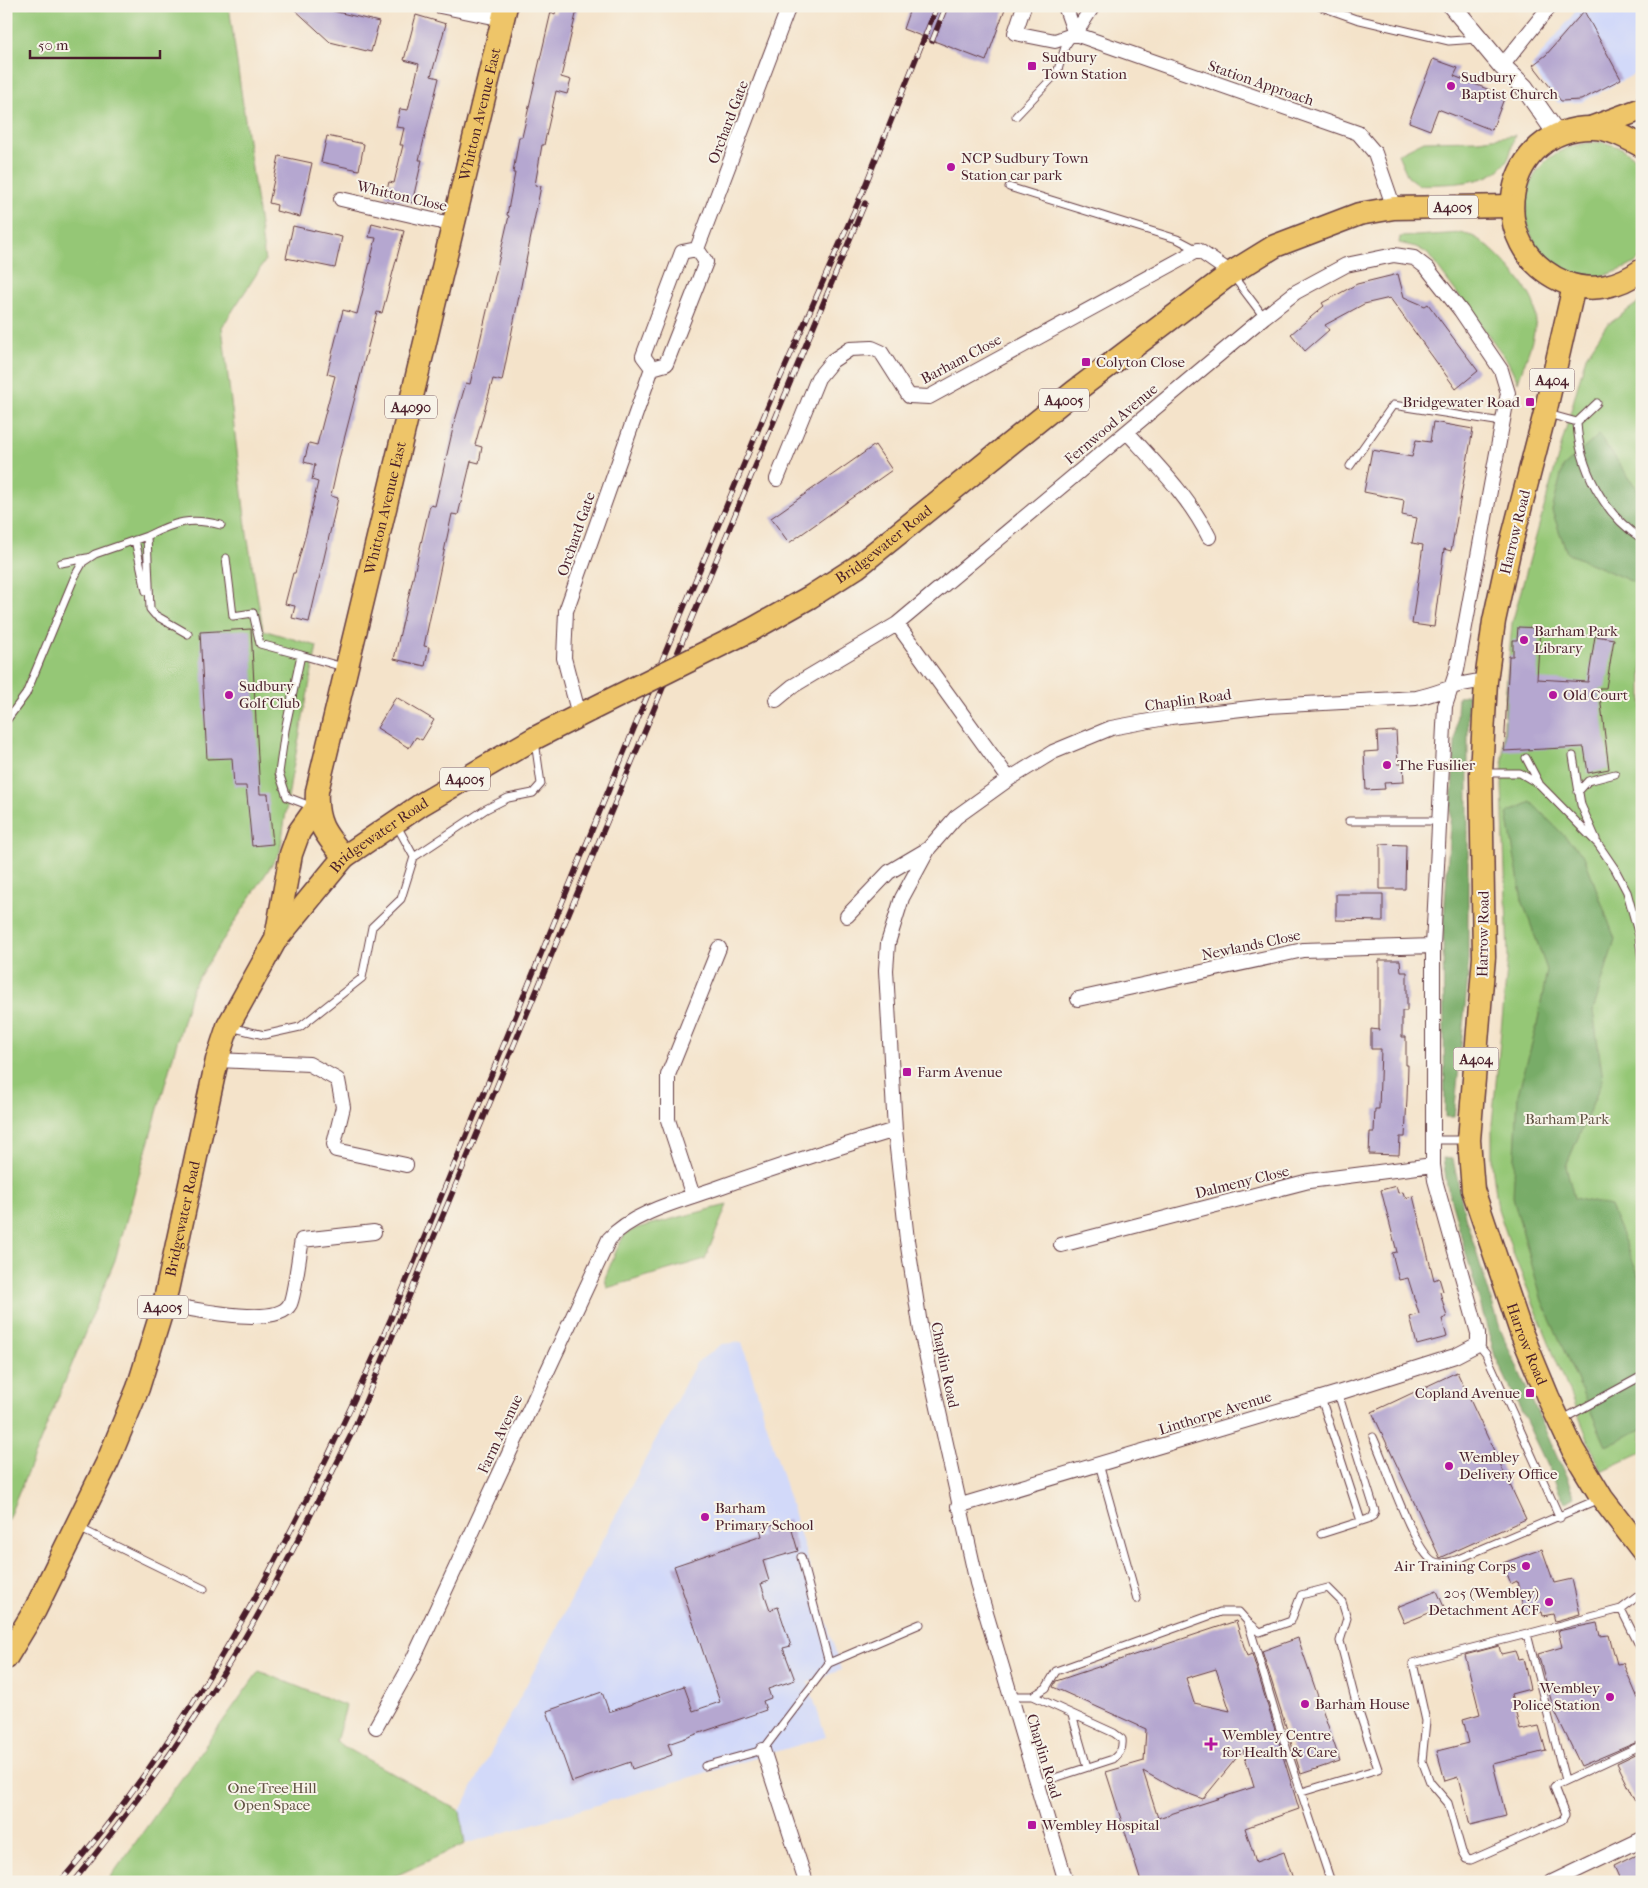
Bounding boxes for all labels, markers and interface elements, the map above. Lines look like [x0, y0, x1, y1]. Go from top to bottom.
scale bar [30, 28, 160, 60]
text: 50 m [38, 36, 69, 54]
street label: Whitton Avenue East [455, 45, 505, 184]
place label: Sudbury Town Station [1042, 48, 1127, 83]
street label: Station Approach [1206, 56, 1317, 110]
marker: Sudbury Town Station [1026, 60, 1038, 72]
place label: Sudbury Baptist Church [1461, 68, 1558, 103]
street label: Orchard Gate [704, 77, 752, 166]
marker: Sudbury Baptist Church [1445, 80, 1457, 92]
place label: NCP Sudbury Town Station car park [961, 149, 1089, 184]
marker: NCP Sudbury Town Station car park [945, 161, 957, 173]
street label: Whitton Close [354, 177, 450, 215]
road number: A4005 [1428, 196, 1478, 218]
street label: Barham Close [918, 330, 1005, 388]
place label: Colyton Close [1096, 353, 1185, 371]
marker: Colyton Close [1080, 356, 1092, 368]
road number: A404 [1530, 368, 1574, 392]
street label: Fernwood Avenue [1061, 379, 1162, 468]
road number: A4005 [1039, 388, 1089, 412]
place label: Bridgewater Road [1402, 393, 1521, 411]
road number: A4090 [385, 396, 437, 418]
marker: Bridgewater Road [1524, 396, 1536, 408]
street label: Whitton Avenue East [360, 439, 410, 577]
street label: Harrow Road [1496, 487, 1534, 576]
street label: Orchard Gate [553, 489, 599, 579]
street label: Bridgewater Road [832, 501, 936, 587]
place label: Barham Park Library [1534, 622, 1618, 657]
marker: Barham Park Library [1518, 634, 1530, 646]
place label: Sudbury Golf Club [239, 677, 300, 712]
street label: Chaplin Road [1143, 685, 1233, 715]
place label: Old Court [1563, 686, 1629, 704]
marker: Sudbury Golf Club [223, 689, 235, 701]
marker: Old Court [1547, 689, 1559, 701]
place label: The Fusilier [1397, 756, 1476, 774]
marker: The Fusilier [1381, 759, 1393, 771]
road number: A4005 [440, 768, 490, 791]
street label: Bridgewater Road [326, 793, 432, 877]
street label: Harrow Road [1473, 890, 1493, 977]
street label: Newlands Close [1200, 926, 1303, 964]
road number: A404 [1454, 1048, 1498, 1070]
place label: Farm Avenue [917, 1063, 1003, 1081]
marker: Farm Avenue [901, 1066, 913, 1078]
park label: Barham Park [1525, 1110, 1609, 1128]
street label: Bridgewater Road [161, 1159, 204, 1278]
street label: Dalmeny Close [1193, 1161, 1292, 1202]
road number: A4005 [138, 1295, 188, 1318]
street label: Harrow Road [1503, 1301, 1551, 1388]
street label: Chaplin Road [927, 1320, 963, 1410]
place label: Copland Avenue [1415, 1384, 1521, 1402]
street label: Linthorpe Avenue [1156, 1387, 1274, 1439]
marker: Copland Avenue [1524, 1387, 1536, 1399]
street label: Farm Avenue [474, 1391, 526, 1476]
place label: Wembley Delivery Office [1458, 1448, 1558, 1483]
marker: Wembley Delivery Office [1443, 1460, 1455, 1472]
place label: Barham Primary School [715, 1499, 814, 1534]
marker: Barham Primary School [699, 1511, 711, 1523]
place label: Air Training Corps [1393, 1557, 1516, 1575]
marker: Air Training Corps [1520, 1560, 1532, 1572]
place label: 205 (Wembley) Detachment ACF [1428, 1584, 1539, 1619]
marker: 205 (Wembley) Detachment ACF [1543, 1596, 1555, 1608]
place label: Wembley Police Station [1512, 1679, 1601, 1714]
marker: Wembley Police Station [1604, 1691, 1616, 1703]
place label: Barham House [1315, 1695, 1410, 1713]
marker: Barham House [1299, 1698, 1311, 1710]
street label: Chaplin Road [1023, 1712, 1066, 1801]
place label: Wembley Centre for Health & Care [1221, 1726, 1338, 1761]
marker: Wembley Centre for Health & Care [1204, 1737, 1218, 1751]
park label: One Tree Hill Open Space [227, 1779, 317, 1814]
place label: Wembley Hospital [1041, 1816, 1159, 1834]
marker: Wembley Hospital [1026, 1819, 1038, 1831]

